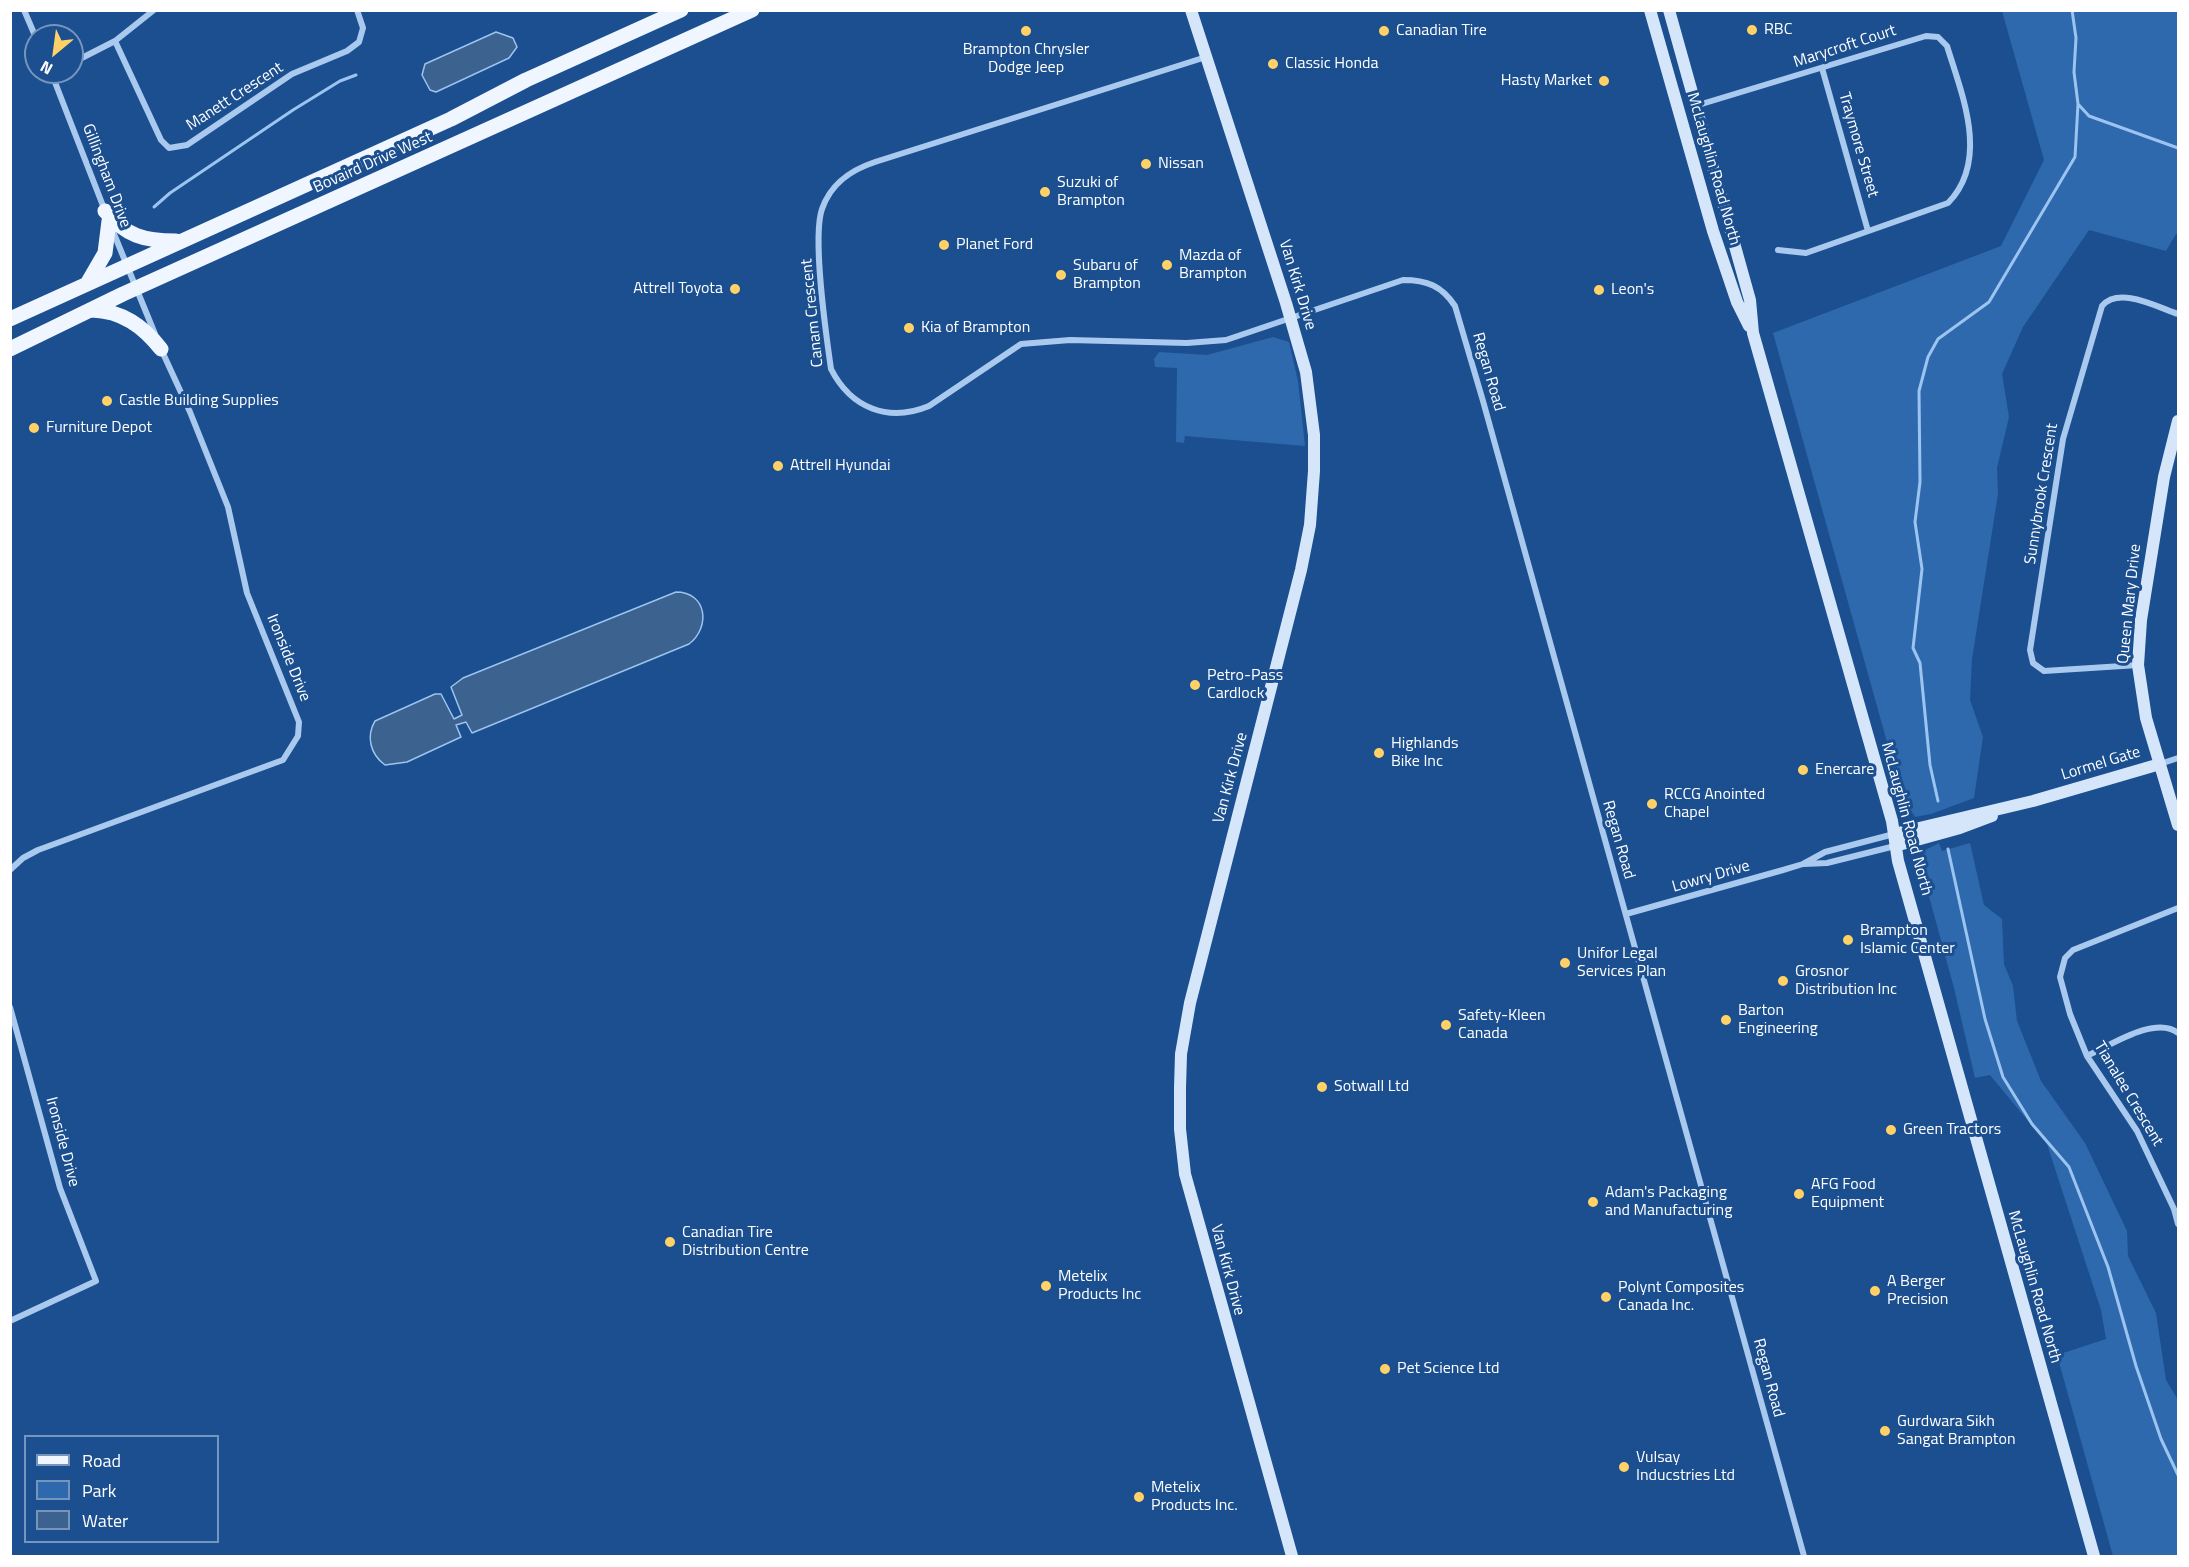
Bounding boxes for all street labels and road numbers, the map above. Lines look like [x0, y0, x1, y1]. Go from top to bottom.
street label: Marycroft Court [1791, 21, 1899, 73]
street label: Manett Crescent [183, 59, 287, 135]
street label: Traymore Street [1834, 90, 1882, 200]
street label: McLaughlin Road North [1682, 91, 1744, 247]
street label: Gillingham Drive [77, 121, 135, 231]
street label: Bovaird Drive West [311, 128, 435, 198]
street label: Van Kirk Drive [1274, 238, 1320, 332]
street label: Canam Crescent [798, 258, 828, 368]
street label: Regan Road [1468, 331, 1508, 413]
street label: Sunnybrook Crescent [2021, 422, 2063, 566]
street label: Queen Mary Drive [2114, 543, 2146, 665]
street label: Ironside Drive [262, 612, 314, 704]
street label: Van Kirk Drive [1210, 730, 1252, 826]
street label: McLaughlin Road North [1876, 740, 1936, 898]
street label: Lormel Gate [2059, 743, 2143, 785]
street label: Regan Road [1598, 799, 1638, 881]
street label: Lowry Drive [1670, 857, 1752, 897]
street label: Tianalee Crescent [2089, 1038, 2167, 1150]
street label: Ironside Drive [41, 1095, 83, 1189]
street label: McLaughlin Road North [2003, 1209, 2065, 1365]
street label: Van Kirk Drive [1206, 1222, 1248, 1318]
street label: Regan Road [1748, 1336, 1788, 1420]

